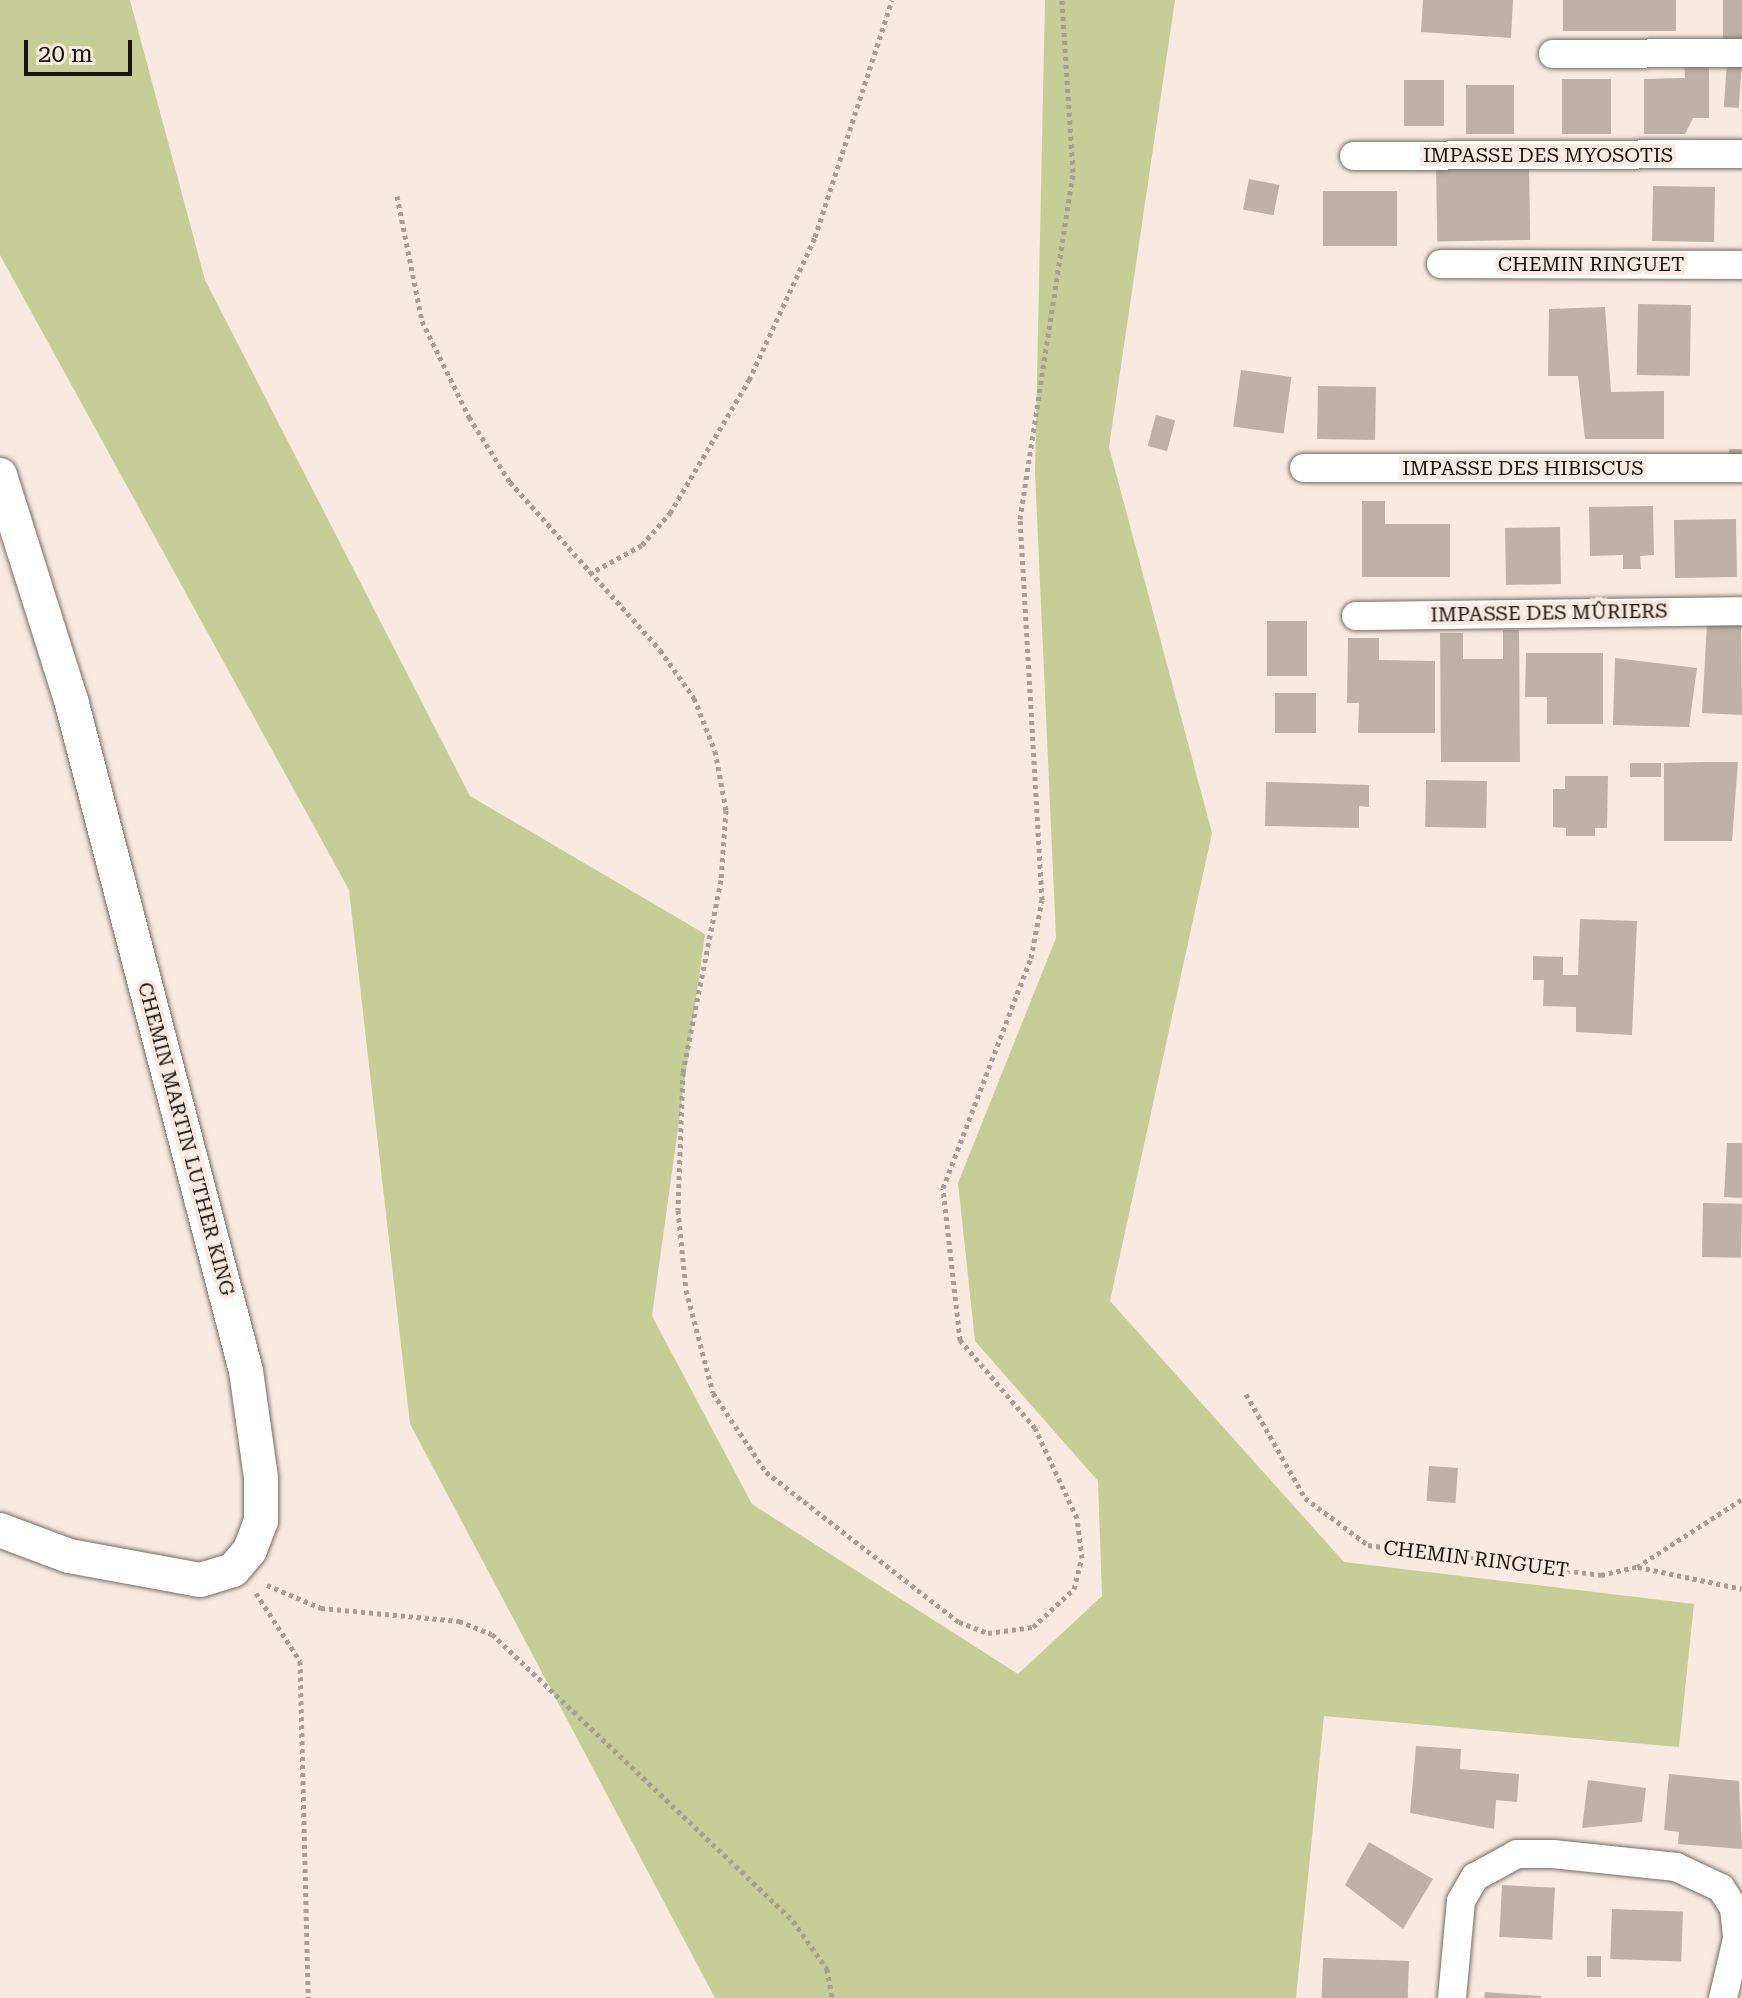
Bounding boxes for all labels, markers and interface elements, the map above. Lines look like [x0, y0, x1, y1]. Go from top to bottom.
scale bar [28, 24, 136, 74]
text: 20 m [38, 40, 93, 68]
street label: IMPASSE DES MYOSOTIS [1423, 143, 1673, 167]
street label: CHEMIN RINGUET [1498, 252, 1684, 276]
street label: IMPASSE DES HIBISCUS [1402, 456, 1644, 480]
street label: IMPASSE DES MÛRIERS [1430, 599, 1668, 627]
street label: CHEMIN MARTIN LUTHER KING [133, 980, 239, 1298]
street label: CHEMIN RINGUET [1382, 1536, 1570, 1582]

